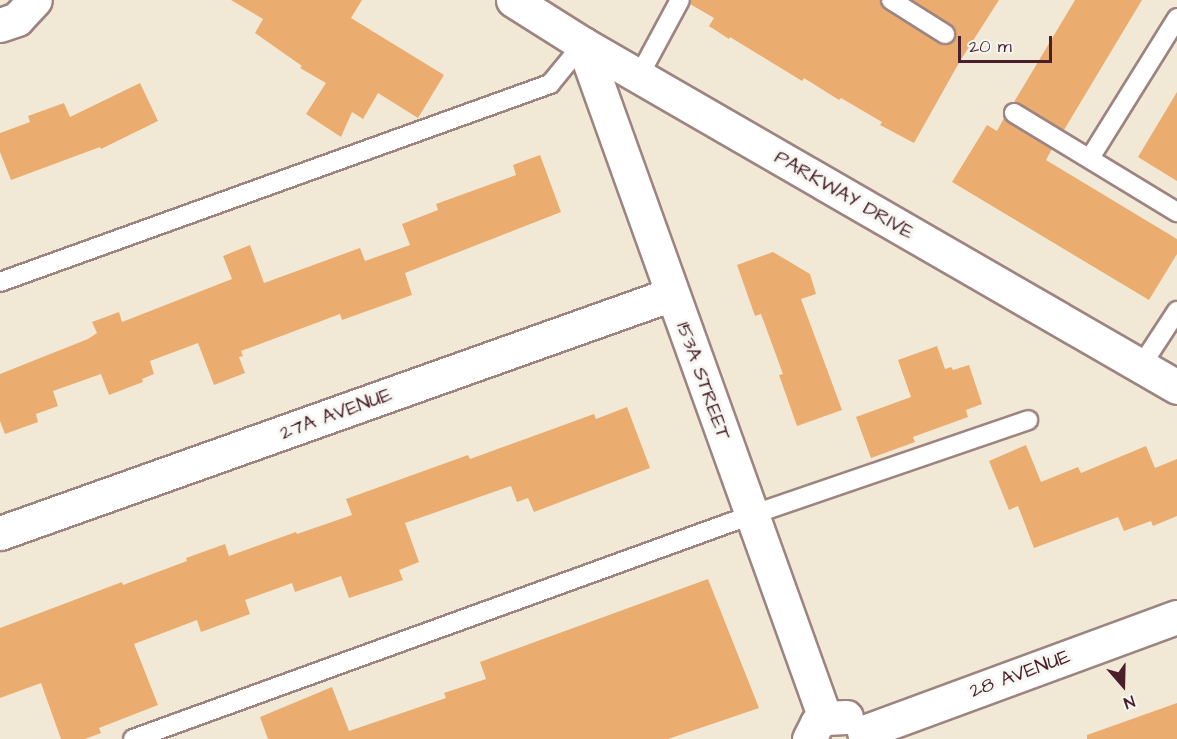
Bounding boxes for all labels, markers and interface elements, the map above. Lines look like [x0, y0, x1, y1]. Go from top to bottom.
scale bar [961, 24, 1056, 62]
text: 20 m [969, 34, 1012, 59]
street label: PARKWAY DRIVE [770, 145, 918, 245]
street label: 153A STREET [671, 319, 735, 443]
street label: 27A AVENUE [277, 383, 395, 445]
street label: 28 AVENUE [966, 645, 1074, 703]
north arrow [1093, 655, 1153, 715]
text: N [1121, 690, 1138, 714]

